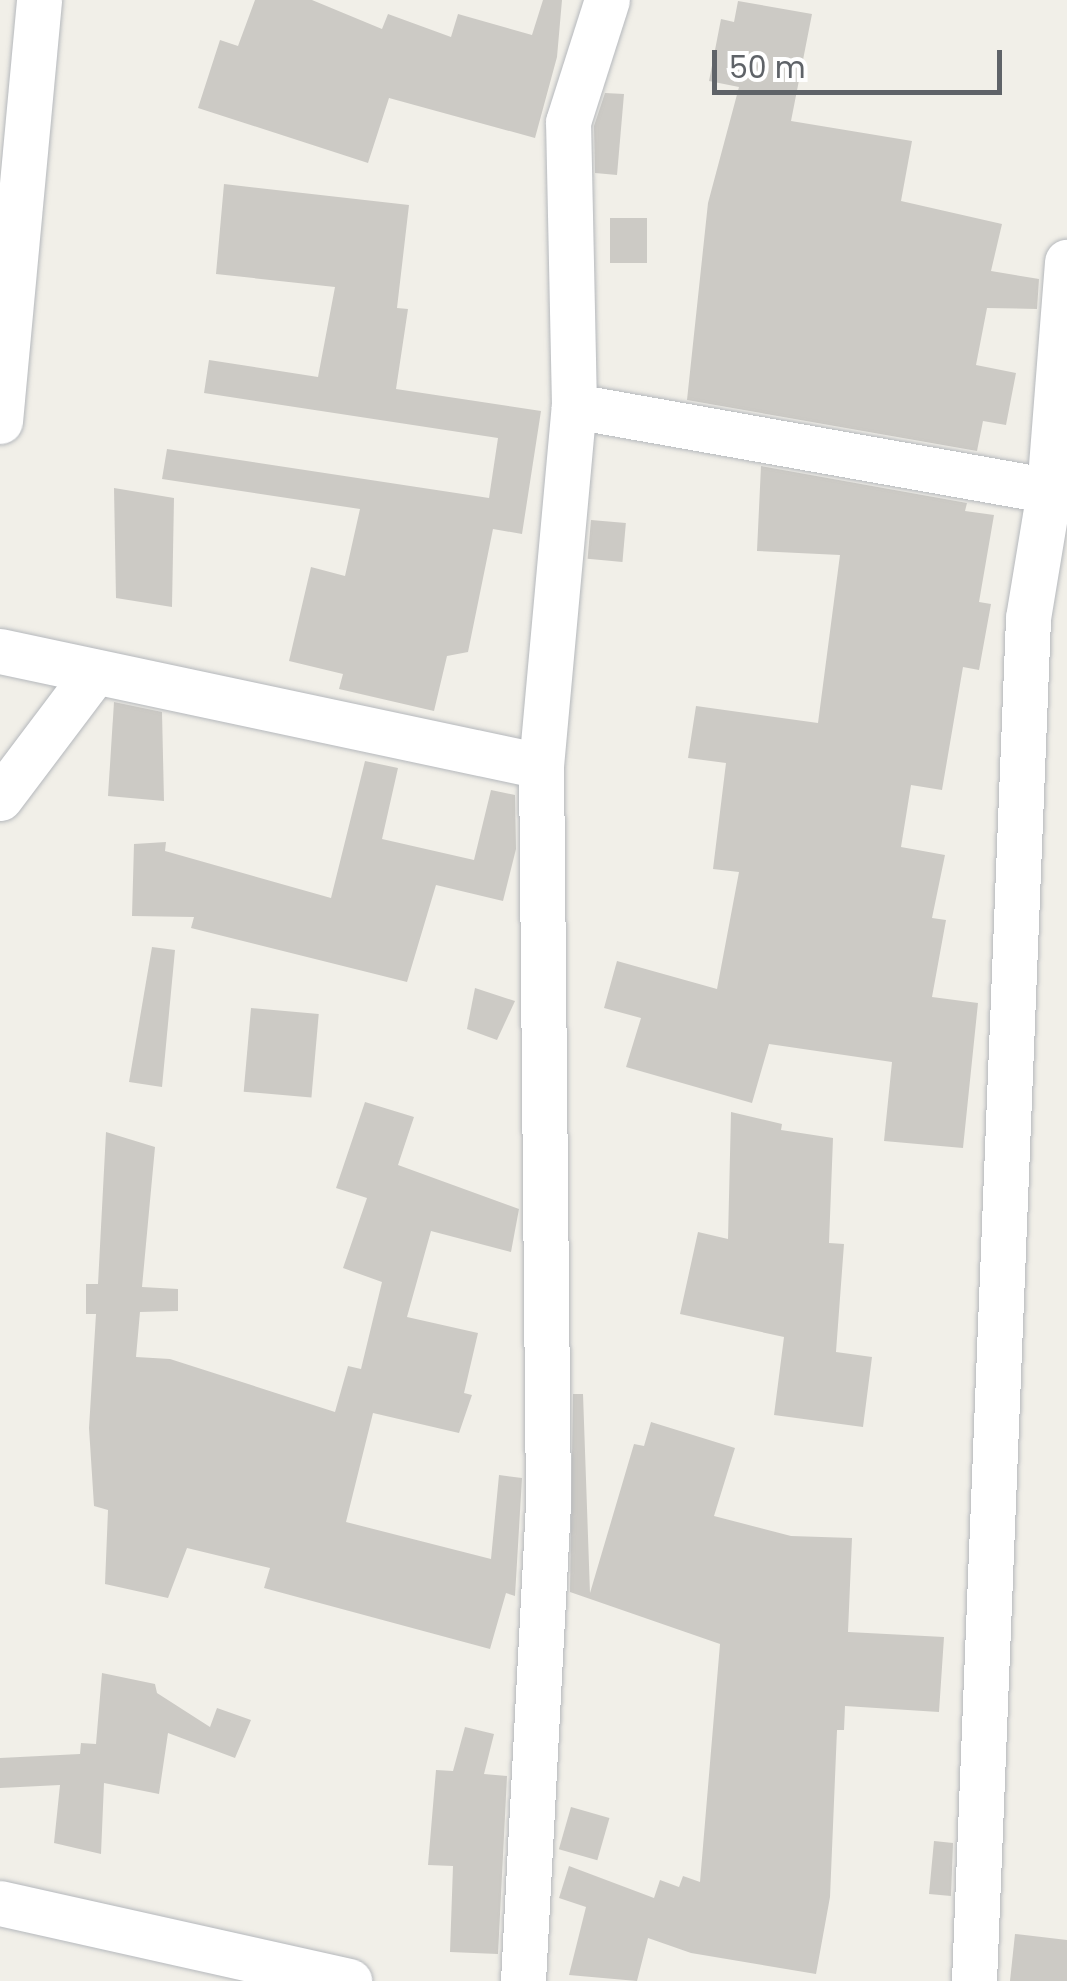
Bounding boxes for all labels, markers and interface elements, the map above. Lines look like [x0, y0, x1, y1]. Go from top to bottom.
scale bar [717, 30, 1007, 92]
text: 50 m [729, 46, 806, 89]

